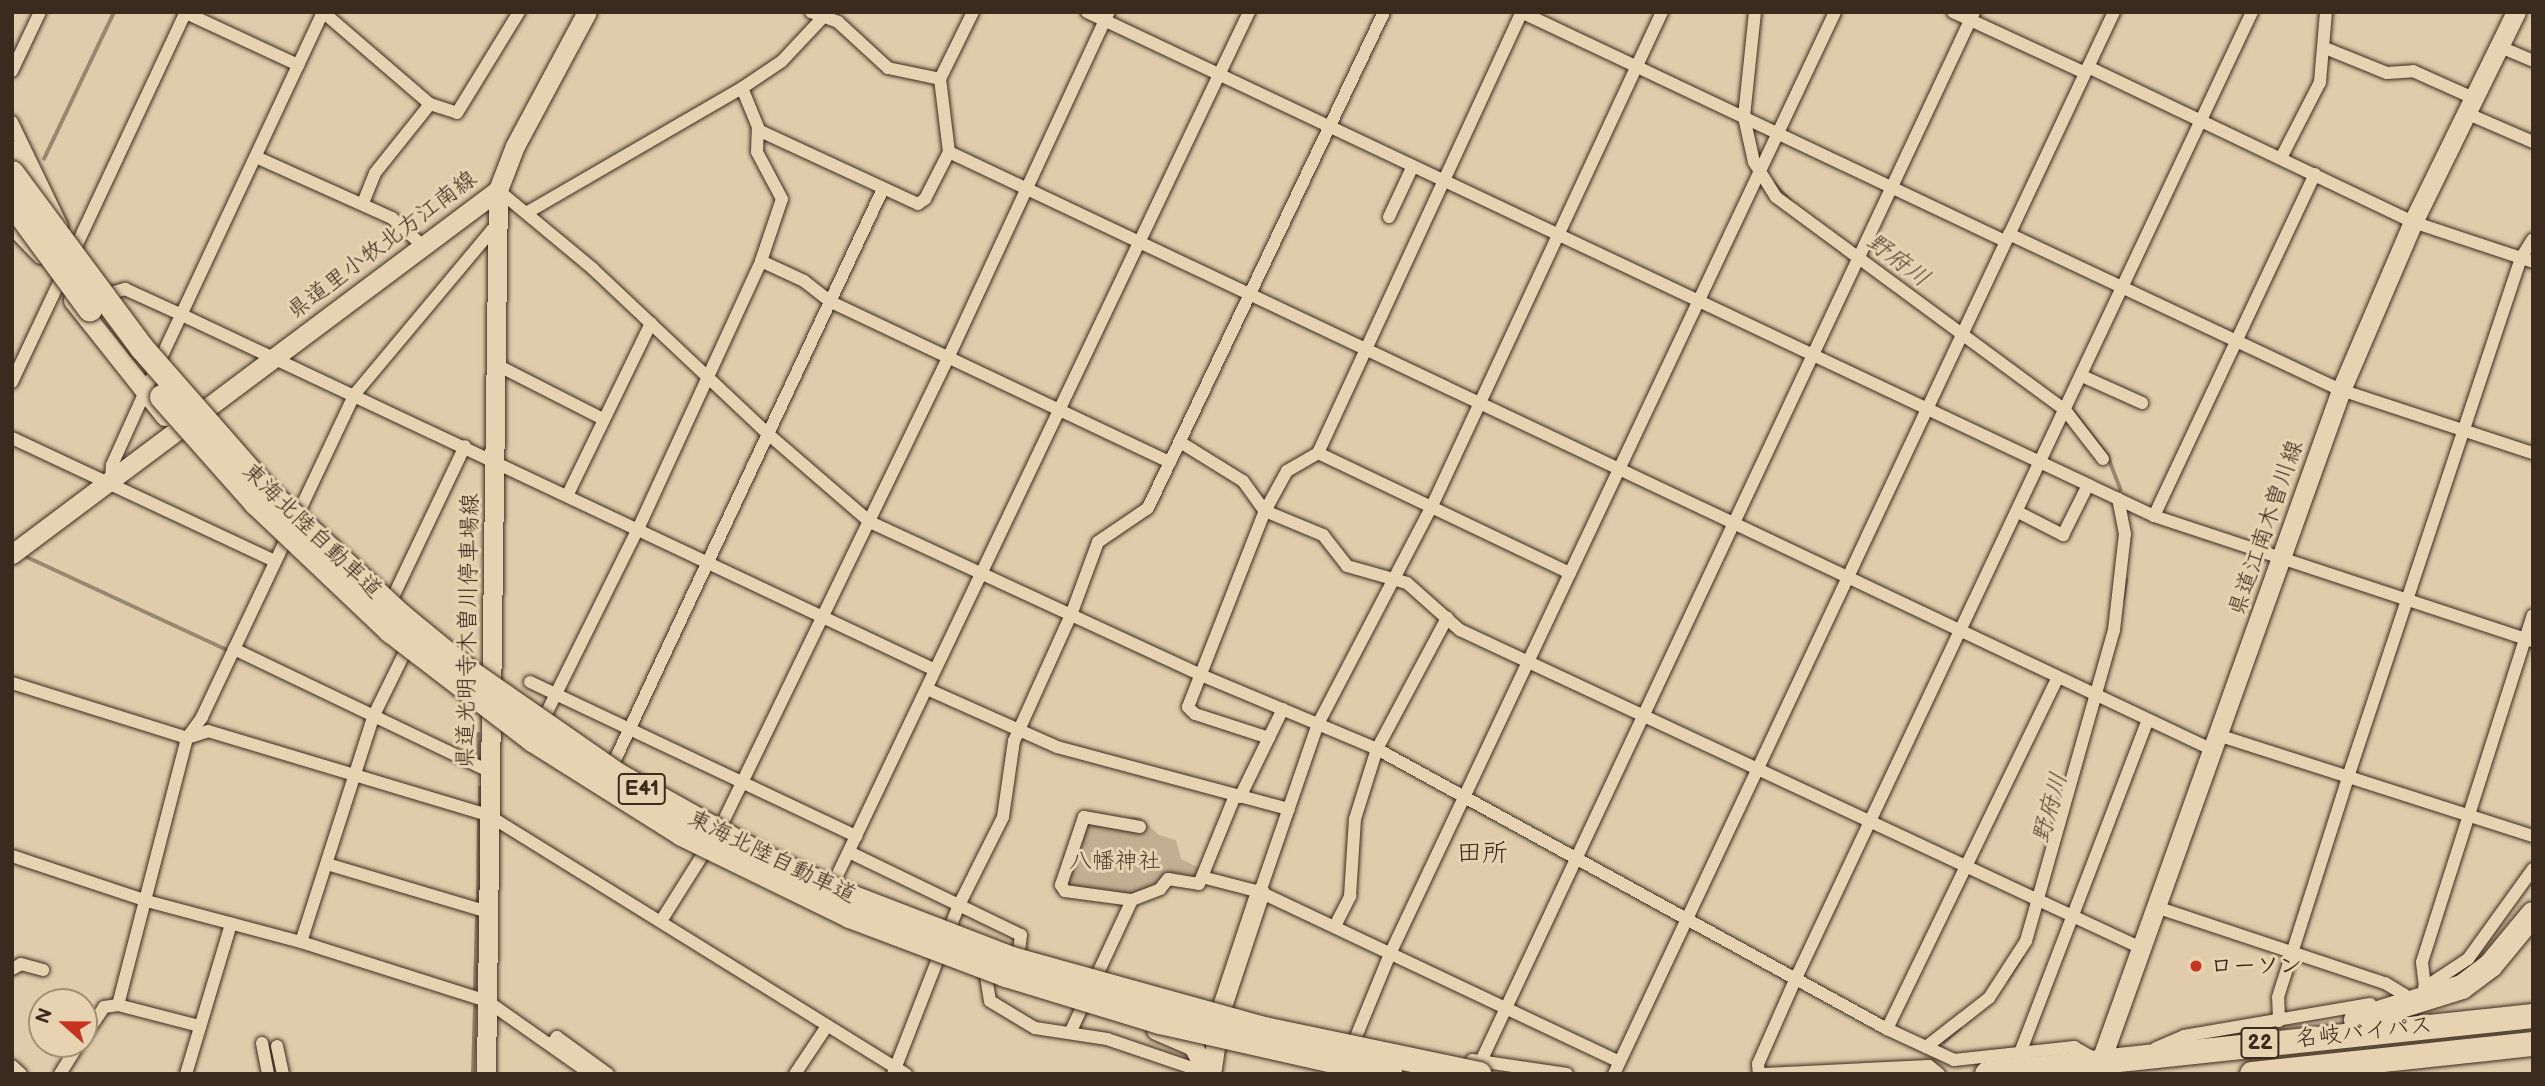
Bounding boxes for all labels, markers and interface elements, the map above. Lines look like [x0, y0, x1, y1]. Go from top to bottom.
street label: 県道里小牧北方江南線 [282, 165, 482, 325]
water label: 野府川 [1861, 227, 1935, 293]
street label: 県道江南木曽川線 [2223, 437, 2309, 619]
street label: 東海北陸自動車道 [236, 457, 388, 605]
street label: 県道光明寺木曽川停車場線 [452, 493, 484, 769]
water label: 野府川 [2026, 769, 2074, 847]
road number: E41 [618, 772, 666, 806]
street label: 東海北陸自動車道 [683, 804, 861, 910]
district label: 田所 [1456, 838, 1508, 870]
park label: 八幡神社 [1069, 847, 1161, 875]
place label: ローソン [2210, 952, 2302, 980]
marker: ローソン [2188, 958, 2204, 974]
north arrow [28, 988, 98, 1058]
text: N [32, 1005, 58, 1027]
street label: 名岐バイパス [2294, 1011, 2434, 1053]
road number: 22 [2239, 1026, 2281, 1060]

